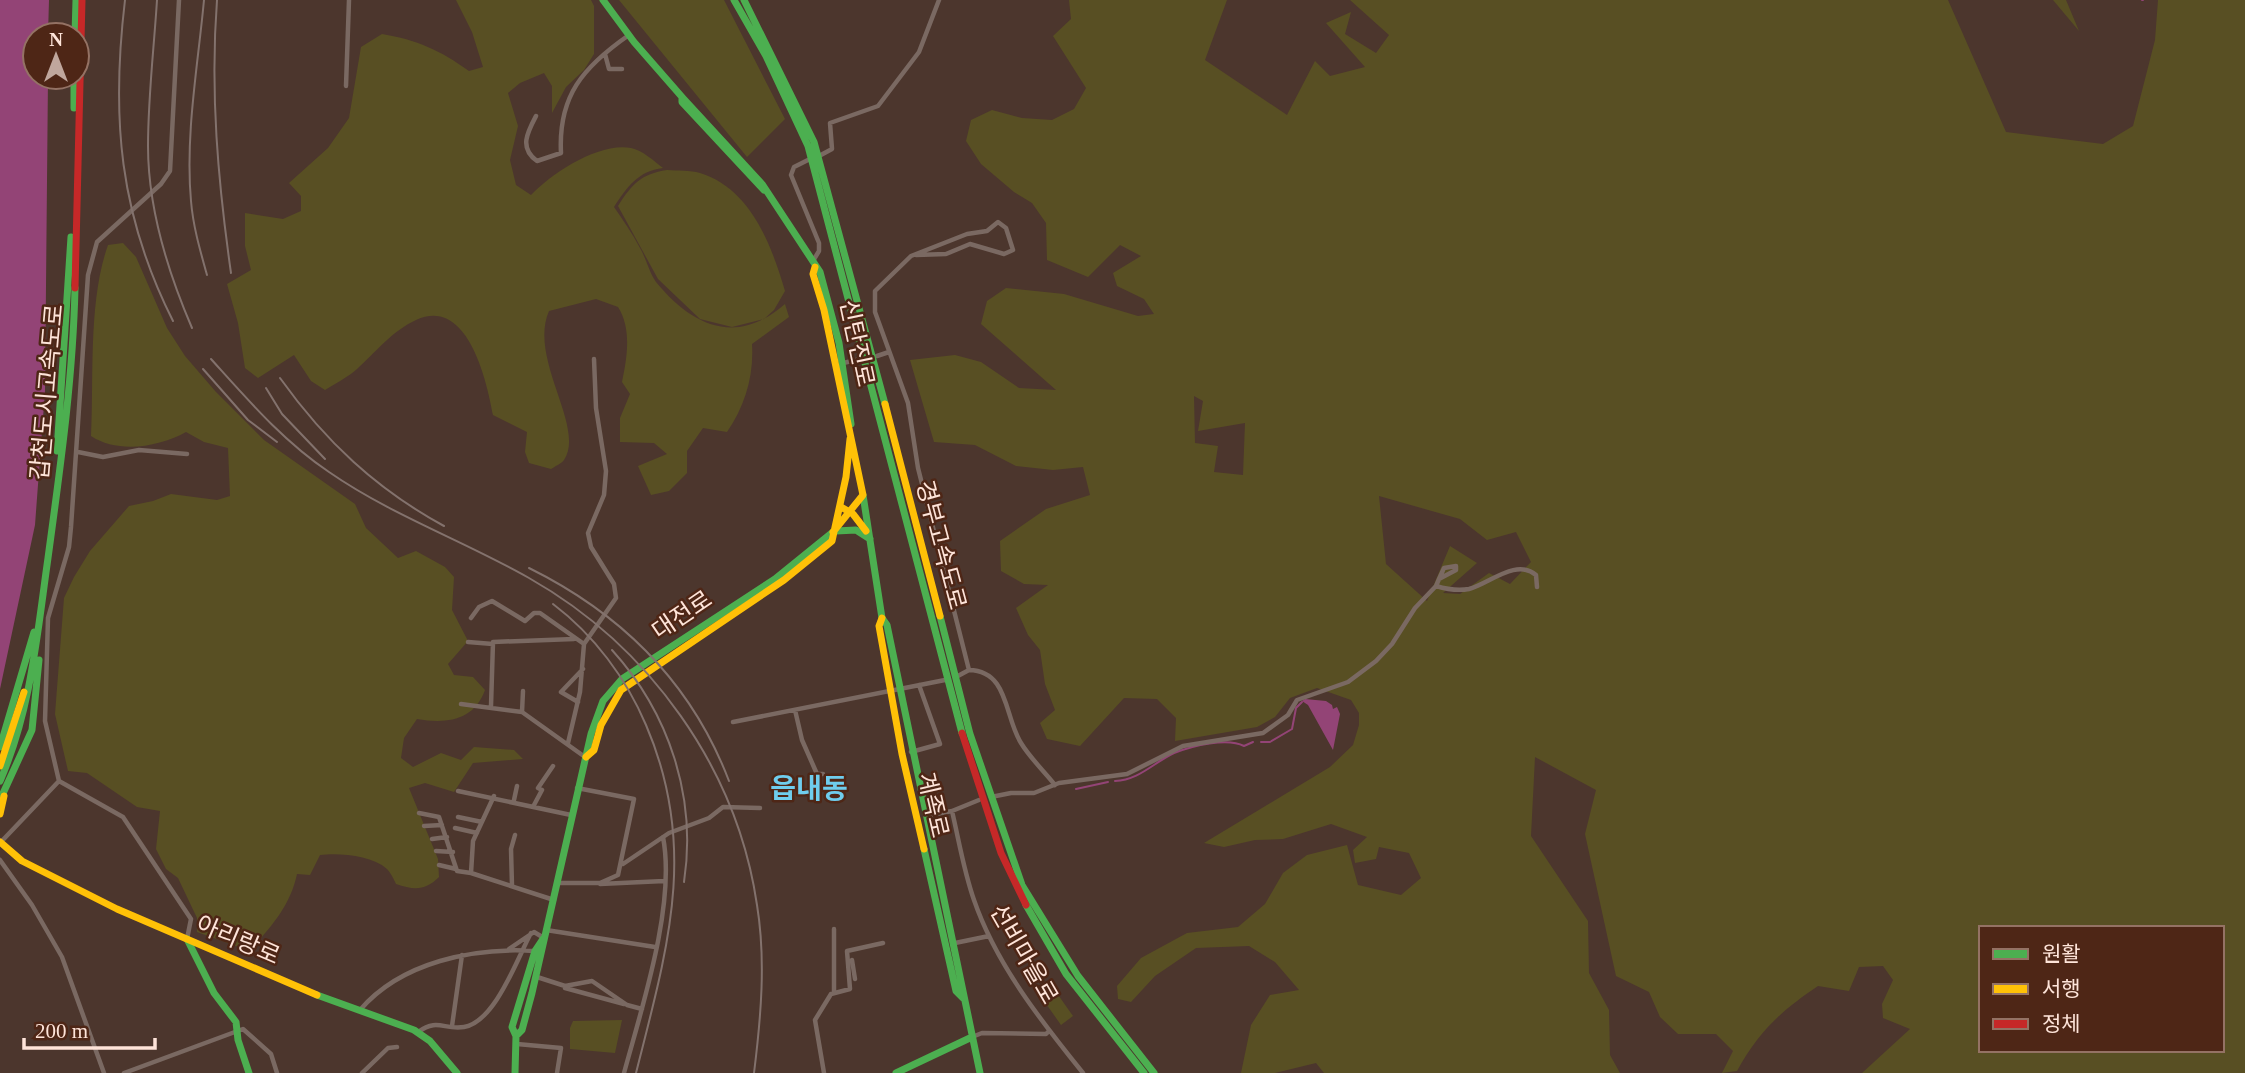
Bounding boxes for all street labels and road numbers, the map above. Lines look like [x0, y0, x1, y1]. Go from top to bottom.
street label: 신탄진로 [835, 297, 879, 389]
street label: 갑천도시고속도로 [26, 303, 68, 481]
street label: 경부고속도로 [911, 478, 971, 612]
street label: 대전로 [647, 586, 717, 644]
street label: 계족로 [913, 770, 953, 840]
street label: 선비마을로 [985, 900, 1063, 1008]
street label: 아리랑로 [192, 911, 284, 969]

